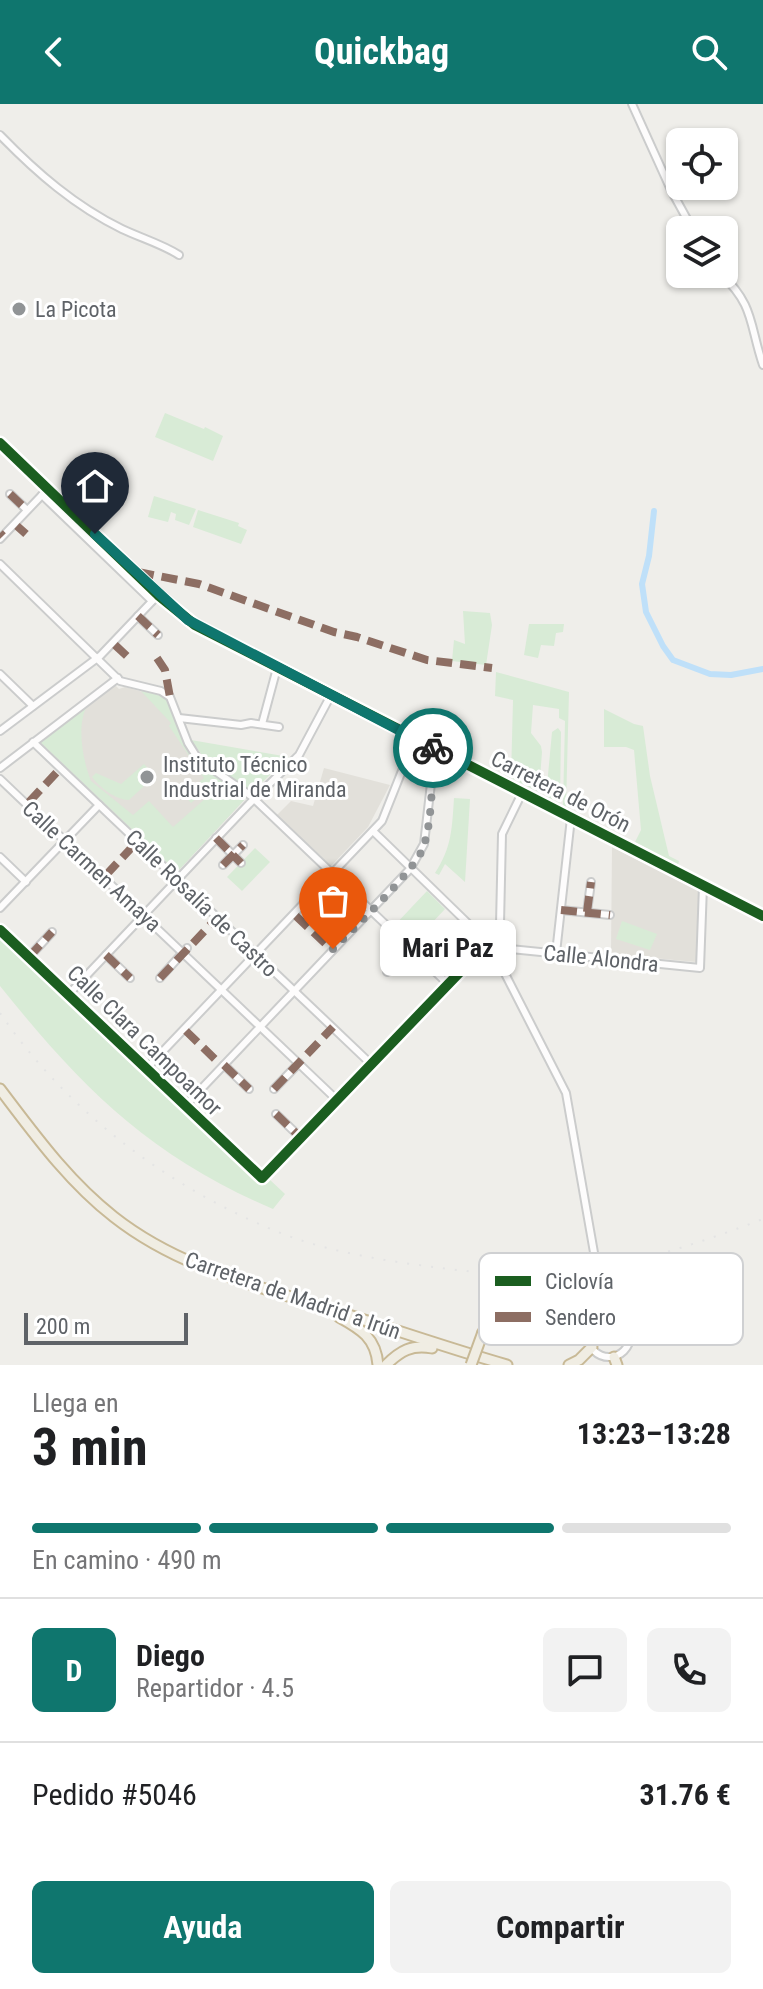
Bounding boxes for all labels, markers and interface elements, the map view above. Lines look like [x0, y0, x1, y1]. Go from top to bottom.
icon: back [32, 30, 76, 74]
icon: search [687, 30, 731, 74]
text: Quickbag [314, 31, 449, 73]
map controls [666, 128, 738, 288]
button: locate [666, 128, 738, 200]
button: layers [666, 216, 738, 288]
place label: La Picota [35, 297, 117, 322]
marker: La Picota [10, 300, 28, 318]
pin [61, 452, 129, 534]
icon: home [73, 464, 117, 508]
courier [393, 708, 473, 788]
icon: bike [411, 726, 455, 770]
street label: Carretera de Orón [487, 746, 635, 837]
place label: Instituto Técnico Industrial de Miranda [163, 752, 347, 802]
marker: Instituto Técnico Industrial de Miranda [138, 768, 156, 786]
street label: Calle Carmen Amaya [17, 796, 166, 937]
street label: Calle Rosalía de Castro [121, 825, 283, 982]
pin [299, 867, 367, 949]
icon: bag [311, 879, 355, 923]
callout: Mari Paz [381, 921, 517, 977]
text: Mari Paz [402, 933, 494, 963]
street label: Calle Alondra [542, 940, 660, 977]
street label: Calle Clara Campoamor [62, 960, 227, 1121]
street label: Carretera de Madrid a Irún [182, 1247, 404, 1344]
legend [479, 1253, 743, 1345]
text: Ciclovía [545, 1269, 614, 1294]
text: Sendero [545, 1305, 616, 1330]
scale bar [24, 1309, 188, 1345]
text: 200 m [36, 1314, 90, 1339]
text: Llega en [32, 1388, 119, 1418]
text: 13:23–13:28 [577, 1416, 731, 1451]
text: 3 min [32, 1417, 148, 1478]
text: En camino · 490 m [32, 1545, 221, 1575]
button: chat [543, 1628, 627, 1712]
button: phone [647, 1628, 731, 1712]
text: Diego [136, 1638, 205, 1673]
text: D [66, 1653, 82, 1688]
text: Repartidor · 4.5 [136, 1673, 294, 1703]
text: Pedido #5046 [32, 1777, 197, 1812]
text: 31.76 € [640, 1777, 731, 1812]
button: Ayuda [32, 1881, 374, 1973]
button: Compartir [390, 1881, 731, 1973]

